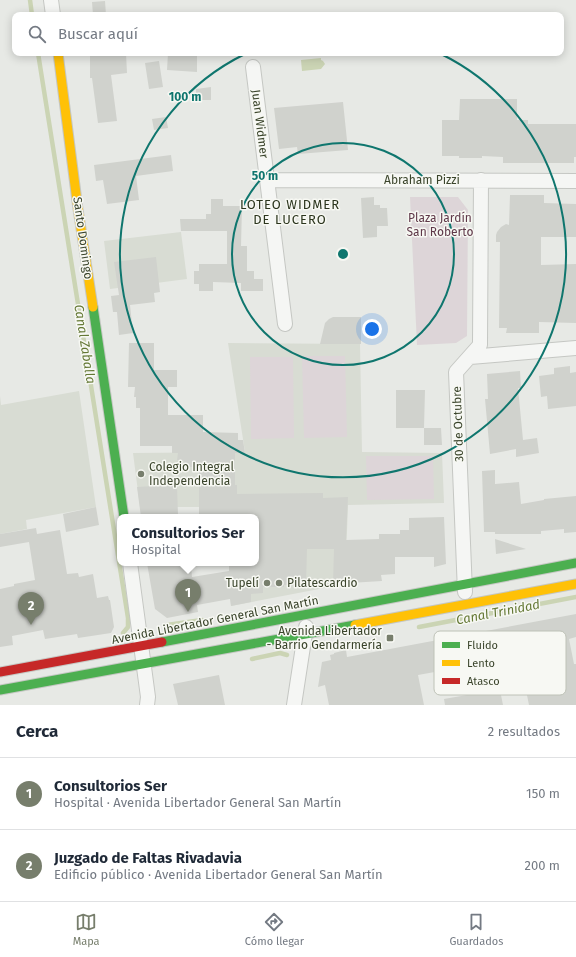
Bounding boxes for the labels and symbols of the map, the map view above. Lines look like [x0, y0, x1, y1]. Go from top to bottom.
street label: Juan Widmer [249, 89, 271, 160]
text: 100 m [169, 90, 201, 104]
text: 50 m [252, 169, 278, 183]
street label: Abraham Pizzi [384, 173, 460, 187]
street label: Santo Domingo [70, 196, 96, 280]
district label: LOTEO WIDMER DE LUCERO [240, 197, 340, 227]
park label: Plaza Jardín San Roberto [407, 211, 473, 239]
centre of rings [336, 247, 350, 261]
water label: Canal Zaballa [71, 303, 99, 385]
your location [362, 319, 382, 339]
street label: 30 de Octubre [450, 386, 466, 462]
place label: Colegio Integral Independencia [149, 460, 234, 488]
marker: Colegio Integral Independencia [136, 469, 146, 479]
place label: Tupelí [226, 576, 260, 590]
place label: Pilatescardio [287, 576, 358, 590]
marker: Tupelí [262, 578, 272, 588]
marker: Pilatescardio [274, 578, 284, 588]
pin: 1 [175, 579, 201, 612]
pin: 2 [18, 592, 44, 625]
street label: Avenida Libertador General San Martín [110, 593, 320, 647]
water label: Canal Trinidad [455, 596, 542, 627]
place label: Avenida Libertador - Barrio Gendarmería [266, 624, 382, 652]
legend [434, 631, 566, 695]
marker: Avenida Libertador - Barrio Gendarmería [385, 633, 395, 643]
text: Fluido [467, 639, 498, 652]
text: Lento [467, 657, 495, 670]
text: Atasco [467, 675, 500, 688]

